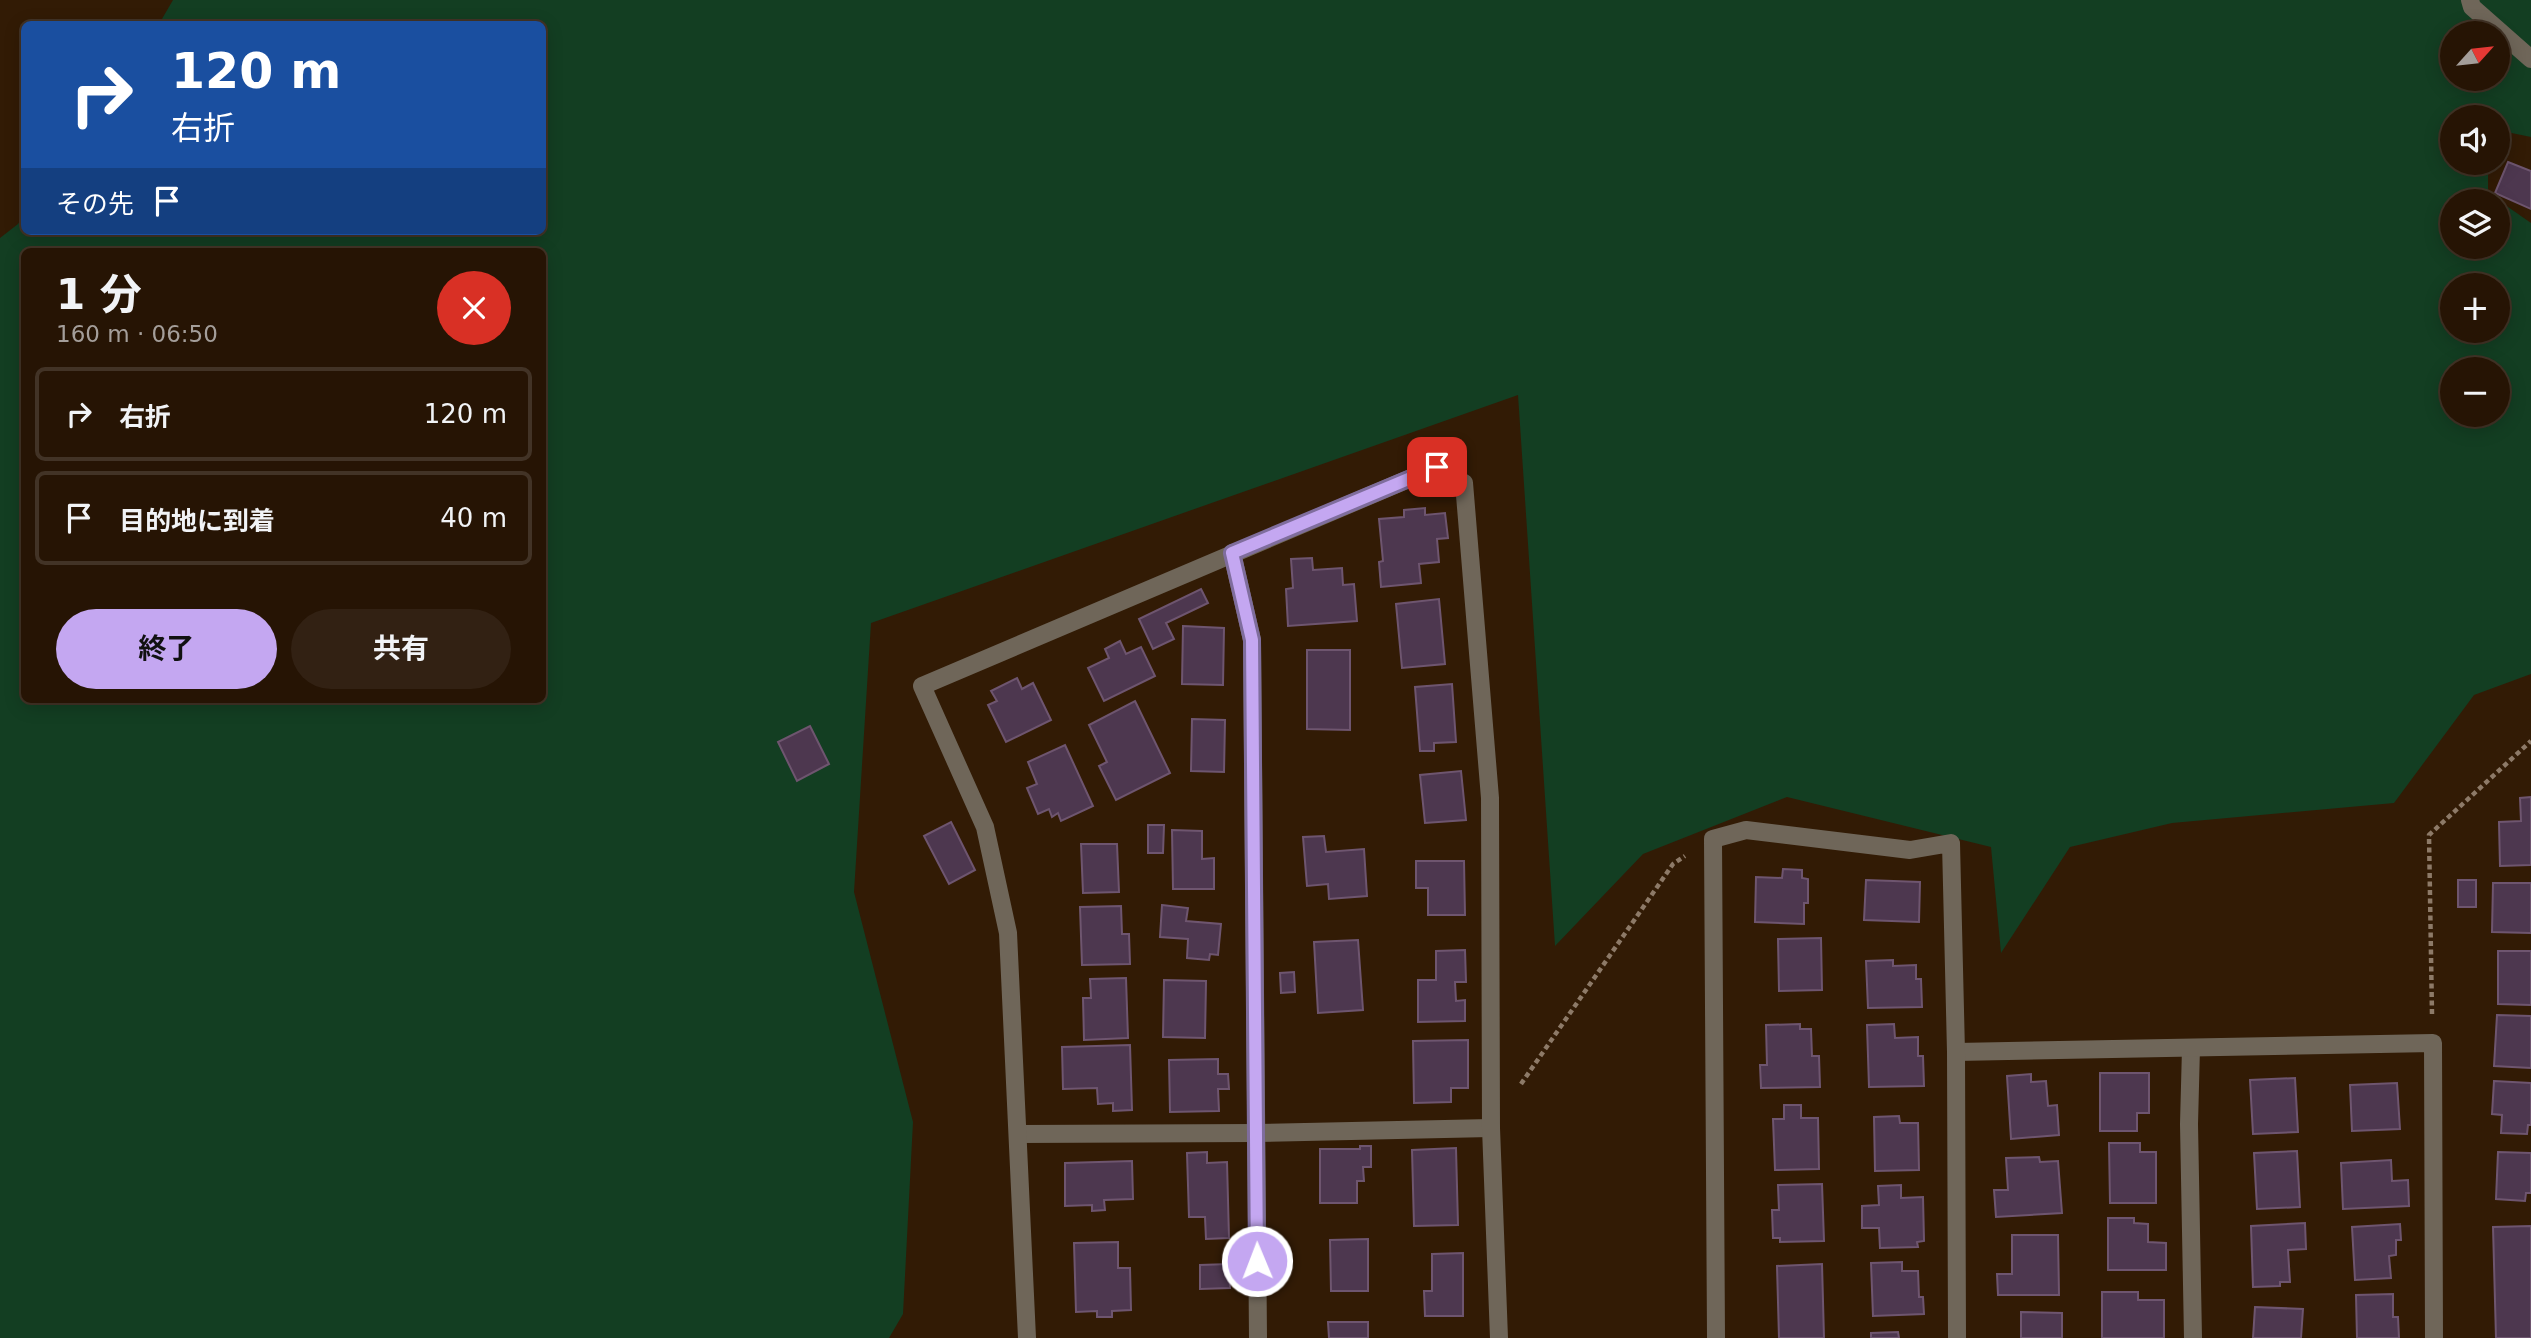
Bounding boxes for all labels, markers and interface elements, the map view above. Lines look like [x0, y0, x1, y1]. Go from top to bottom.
north arrow [2440, 21, 2510, 91]
map controls [2440, 21, 2510, 427]
text: 120 m [171, 43, 341, 100]
icon: right [56, 49, 147, 140]
button: sound [2440, 105, 2510, 175]
text: 右折 [171, 109, 235, 147]
icon: arrive [148, 182, 186, 220]
text: その先 [56, 189, 134, 219]
button: layers [2440, 189, 2510, 259]
text: 1 分 [56, 270, 142, 319]
button: close [437, 271, 511, 345]
button: + [2440, 273, 2510, 343]
text: 160 m · 06:50 [56, 321, 218, 347]
button: − [2440, 357, 2510, 427]
icon: right [60, 395, 98, 433]
text: 120 m [424, 399, 507, 429]
text: 右折 [119, 402, 171, 432]
pin [1407, 437, 1467, 497]
icon: arrive [1418, 448, 1456, 486]
icon: arrive [60, 499, 98, 537]
text: 40 m [440, 503, 507, 533]
text: 目的地に到着 [119, 506, 275, 536]
button: 終了 [56, 609, 277, 689]
button: 共有 [291, 609, 511, 689]
position arrow [1220, 1224, 1294, 1298]

